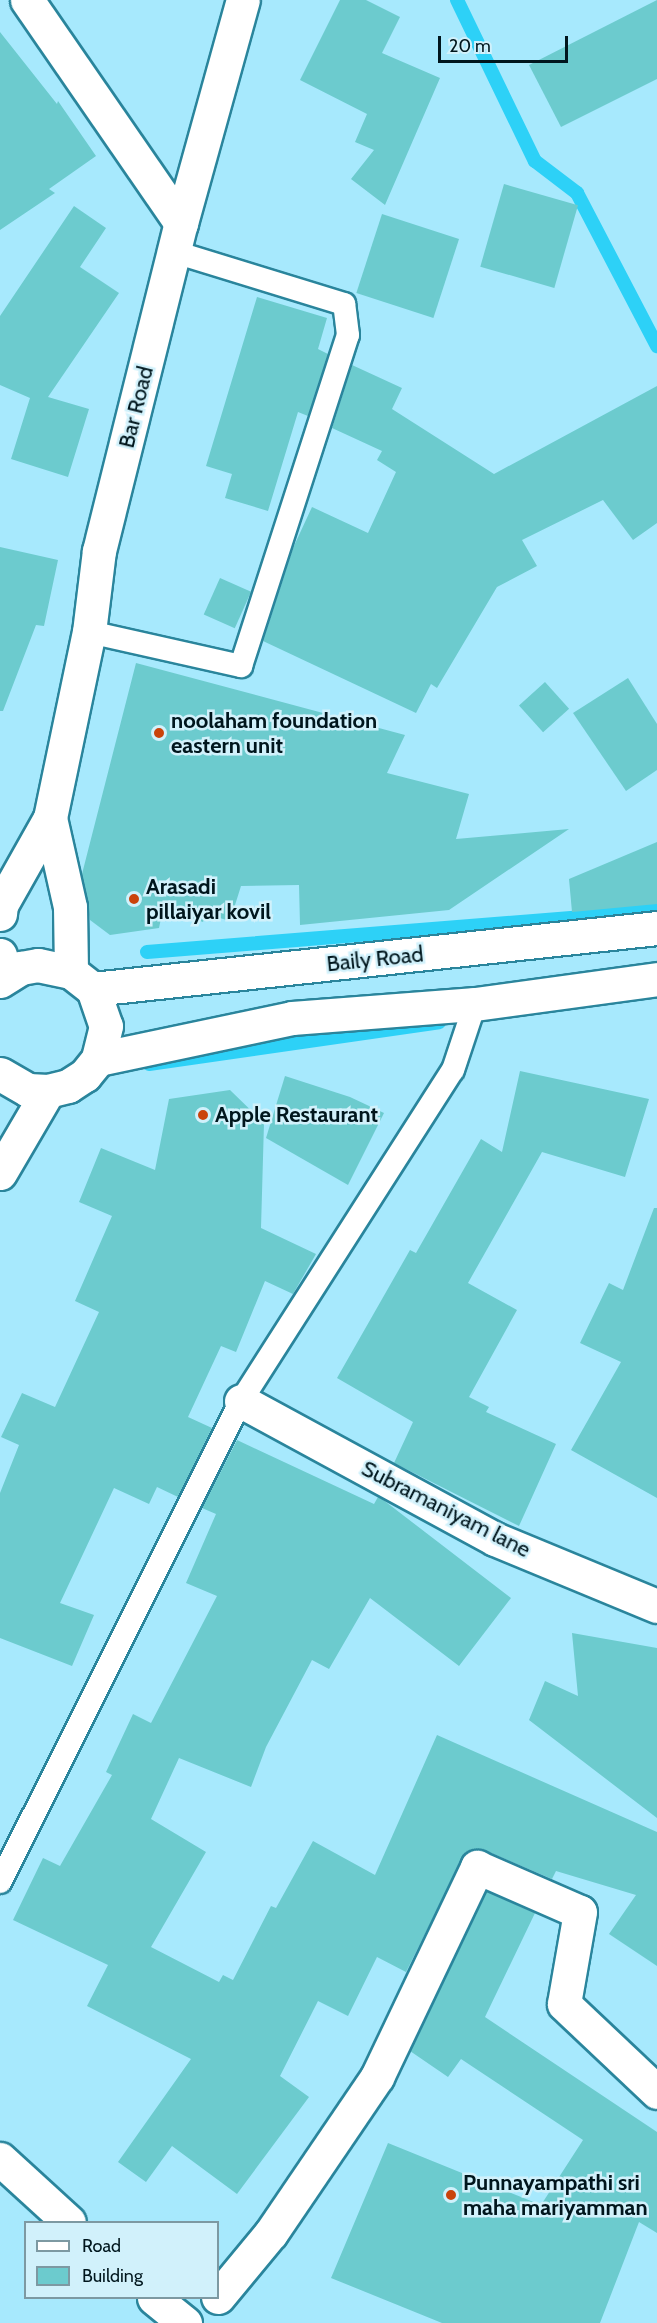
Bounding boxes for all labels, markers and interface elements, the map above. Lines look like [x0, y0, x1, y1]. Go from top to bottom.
scale bar [441, 24, 572, 62]
text: 20 m [449, 35, 491, 57]
street label: Bar Road [113, 363, 159, 451]
place label: noolaham foundation eastern unit [171, 707, 377, 758]
marker: noolaham foundation eastern unit [152, 726, 166, 740]
place label: Arasadi pillaiyar kovil [146, 873, 271, 924]
marker: Arasadi pillaiyar kovil [127, 892, 141, 906]
street label: Baily Road [325, 941, 425, 977]
place label: Apple Restaurant [215, 1102, 378, 1128]
marker: Apple Restaurant [196, 1108, 210, 1122]
street label: Subramaniyam lane [357, 1455, 535, 1563]
place label: Punnayampathi sri maha mariyamman [463, 2169, 648, 2220]
marker: Punnayampathi sri maha mariyamman [444, 2188, 458, 2202]
legend [24, 2221, 219, 2299]
text: Road [82, 2235, 121, 2257]
text: Building [82, 2265, 143, 2287]

